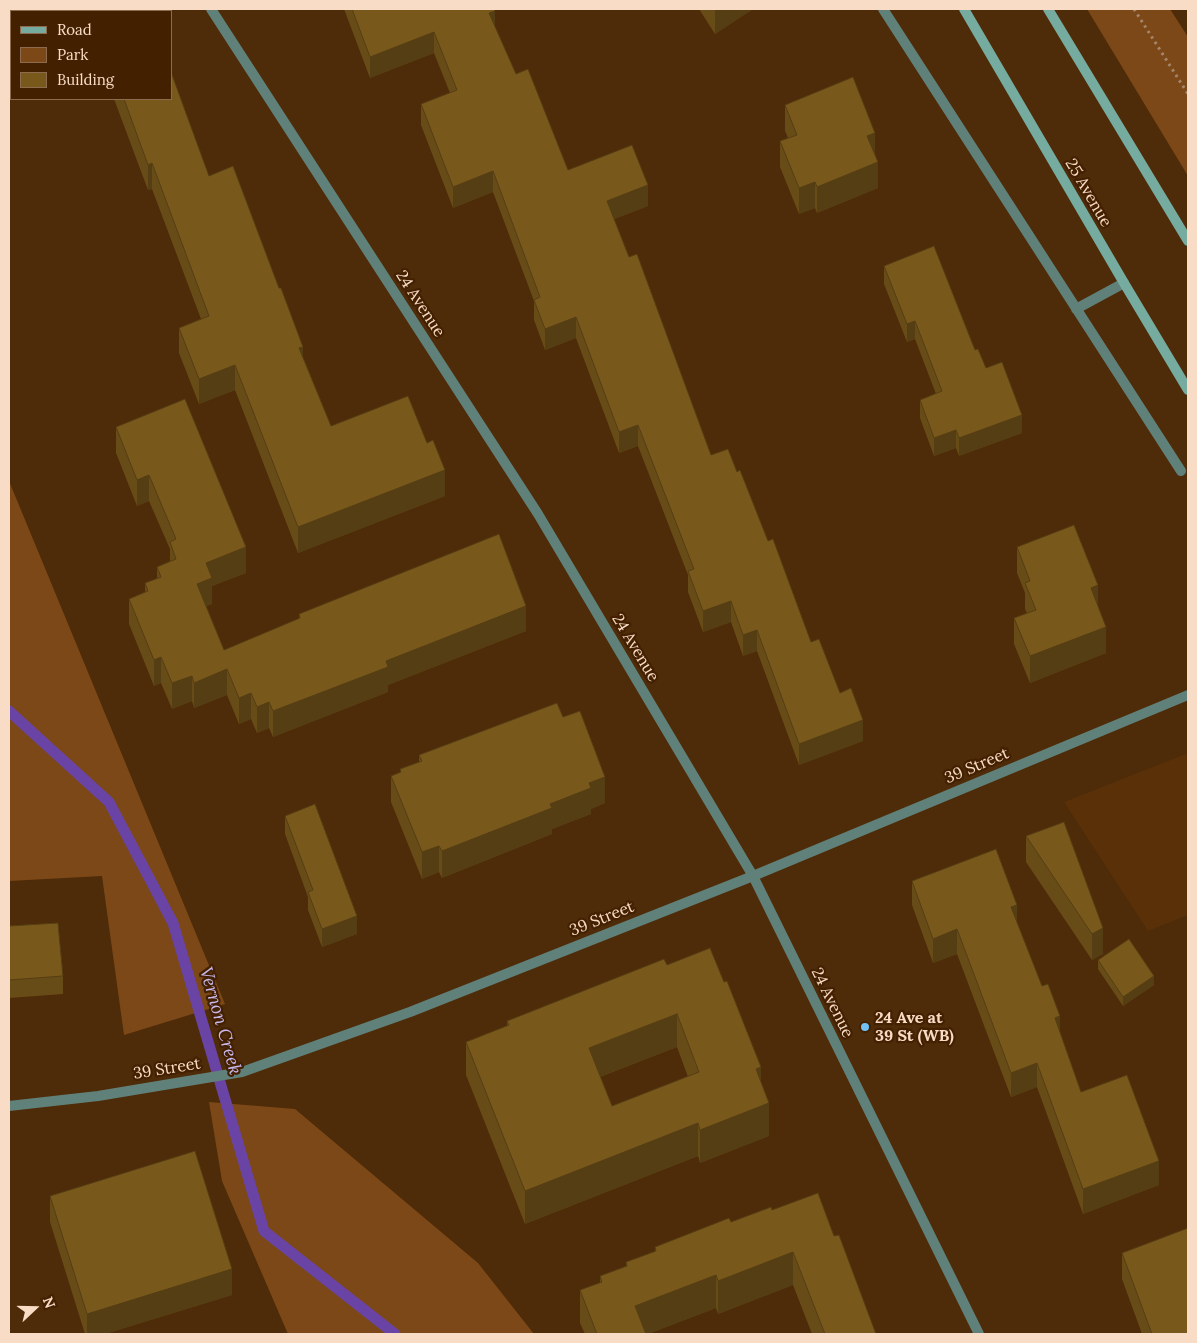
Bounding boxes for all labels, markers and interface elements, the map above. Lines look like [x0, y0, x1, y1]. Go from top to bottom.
legend [10, 10, 172, 100]
text: Road [57, 20, 92, 39]
text: Park [57, 45, 88, 64]
text: Building [57, 70, 114, 89]
street label: 25 Avenue [1061, 155, 1115, 231]
street label: 24 Avenue [391, 267, 449, 341]
street label: 24 Avenue [607, 611, 663, 685]
street label: 39 Street [942, 744, 1012, 788]
street label: 39 Street [567, 897, 637, 941]
water label: Vernon Creek [194, 965, 246, 1077]
street label: 24 Avenue [807, 965, 857, 1041]
place label: 24 Ave at 39 St (WB) [875, 1008, 954, 1046]
marker: 24 Ave at 39 St (WB) [859, 1021, 871, 1033]
street label: 39 Street [132, 1054, 202, 1084]
north arrow [10, 1283, 60, 1333]
text: N [39, 1294, 59, 1311]

